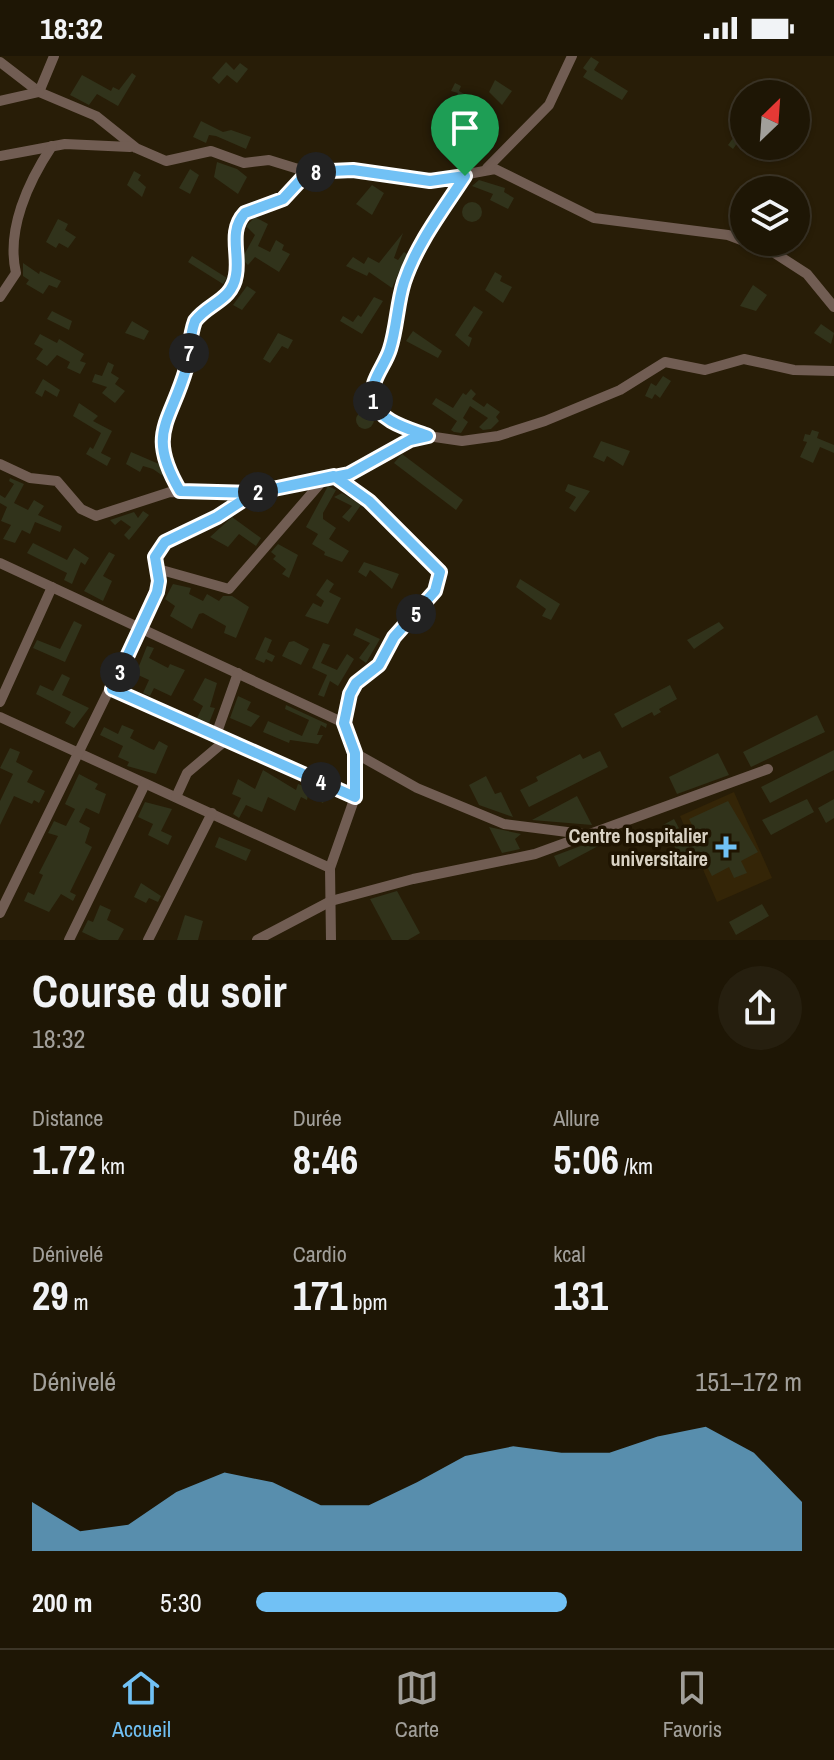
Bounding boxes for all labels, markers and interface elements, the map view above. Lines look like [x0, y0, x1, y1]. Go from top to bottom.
text: 18:32 [40, 8, 103, 48]
north arrow [730, 80, 810, 160]
map controls [730, 80, 810, 256]
pin [431, 94, 499, 176]
icon: arrive [443, 106, 487, 150]
pin: 8 [296, 152, 336, 192]
text: 8 [311, 157, 321, 187]
button: layers [730, 176, 810, 256]
pin: 7 [169, 333, 209, 373]
text: 7 [184, 338, 194, 368]
pin: 1 [353, 381, 393, 421]
text: 1 [368, 386, 378, 416]
pin: 2 [238, 472, 278, 512]
text: 2 [253, 477, 263, 507]
pin: 5 [396, 594, 436, 634]
text: 5 [411, 599, 421, 629]
pin: 3 [100, 652, 140, 692]
text: 3 [115, 657, 125, 687]
pin: 4 [301, 762, 341, 802]
text: 4 [316, 767, 326, 797]
place label: Centre hospitalier universitaire [569, 822, 709, 872]
marker: Centre hospitalier universitaire [715, 836, 737, 858]
text: Course du soir [32, 961, 287, 1021]
button: share [718, 966, 802, 1050]
text: 18:32 [32, 1021, 85, 1056]
text: Distance [32, 1103, 103, 1133]
text: Durée [293, 1103, 342, 1133]
text: Allure [553, 1103, 599, 1133]
text: 1.72 [32, 1133, 96, 1186]
text: 8:46 [293, 1133, 358, 1186]
text: 5:06 [553, 1133, 619, 1186]
text: km [96, 1151, 125, 1181]
text: /km [619, 1151, 653, 1181]
text: Dénivelé [32, 1239, 103, 1269]
text: Cardio [293, 1239, 347, 1269]
text: kcal [553, 1239, 585, 1269]
text: 29 [32, 1269, 68, 1322]
text: 171 [293, 1269, 347, 1322]
text: 131 [553, 1269, 608, 1322]
text: m [68, 1287, 89, 1317]
text: bpm [347, 1287, 388, 1317]
text: Dénivelé [32, 1364, 116, 1399]
text: 151–172 m [695, 1364, 802, 1399]
text: 200 m [32, 1585, 92, 1620]
text: 5:30 [160, 1585, 202, 1620]
tab: Accueil [112, 1666, 171, 1744]
tab: Carte [395, 1666, 439, 1744]
tab: Favoris [663, 1666, 722, 1744]

